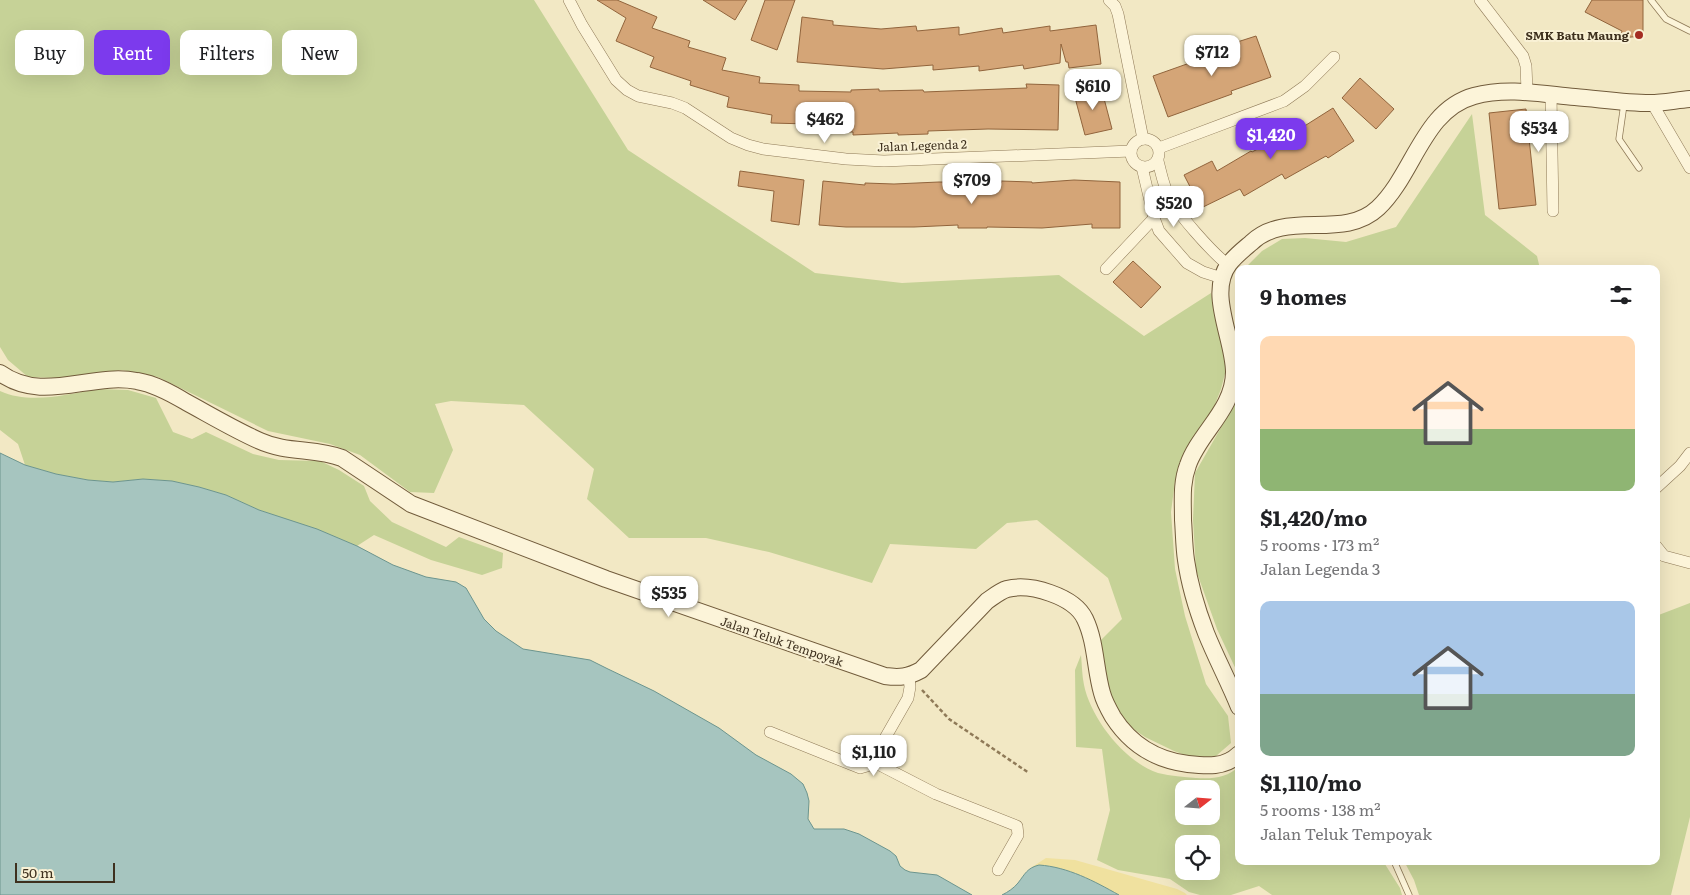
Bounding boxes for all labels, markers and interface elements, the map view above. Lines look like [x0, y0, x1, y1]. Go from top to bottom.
place label: SMK Batu Maung [1525, 26, 1630, 44]
marker: SMK Batu Maung [1633, 29, 1645, 41]
chip: Buy [15, 30, 84, 75]
chip: Rent [94, 30, 170, 75]
chip: Filters [180, 30, 272, 75]
chip: New [282, 30, 357, 75]
pin: $712 [1182, 34, 1242, 77]
text: $712 [1195, 39, 1229, 63]
pin: $610 [1063, 68, 1123, 111]
text: $610 [1075, 73, 1111, 97]
pin: $462 [795, 102, 855, 144]
text: $462 [806, 106, 844, 130]
pin: $534 [1509, 110, 1569, 153]
text: $534 [1521, 115, 1557, 139]
pin: $1,420 [1230, 118, 1312, 160]
text: $1,420 [1247, 122, 1295, 146]
street label: Jalan Legenda 2 [877, 134, 967, 156]
pin: $709 [942, 162, 1002, 205]
text: $709 [953, 167, 991, 191]
pin: $520 [1144, 186, 1204, 228]
text: $520 [1156, 190, 1192, 214]
text: 9 homes [1260, 280, 1347, 311]
icon: filters [1607, 281, 1635, 309]
icon: home [1403, 368, 1493, 458]
text: $1,420/mo [1260, 501, 1367, 532]
text: 5 rooms · 173 m² [1260, 532, 1379, 556]
text: Jalan Legenda 3 [1260, 556, 1381, 580]
pin: $535 [639, 576, 699, 618]
text: $535 [651, 580, 687, 604]
street label: Jalan Teluk Tempoyak [718, 611, 847, 671]
icon: home [1403, 633, 1493, 723]
pin: $1,110 [833, 734, 915, 777]
text: $1,110 [852, 739, 896, 763]
text: $1,110/mo [1260, 766, 1362, 797]
north arrow [1175, 780, 1220, 825]
map controls [1175, 780, 1220, 880]
text: 5 rooms · 138 m² [1260, 797, 1381, 821]
text: Jalan Teluk Tempoyak [1260, 821, 1432, 845]
button: locate [1175, 835, 1220, 880]
scale bar [15, 860, 115, 883]
text: 50 m [22, 862, 54, 882]

